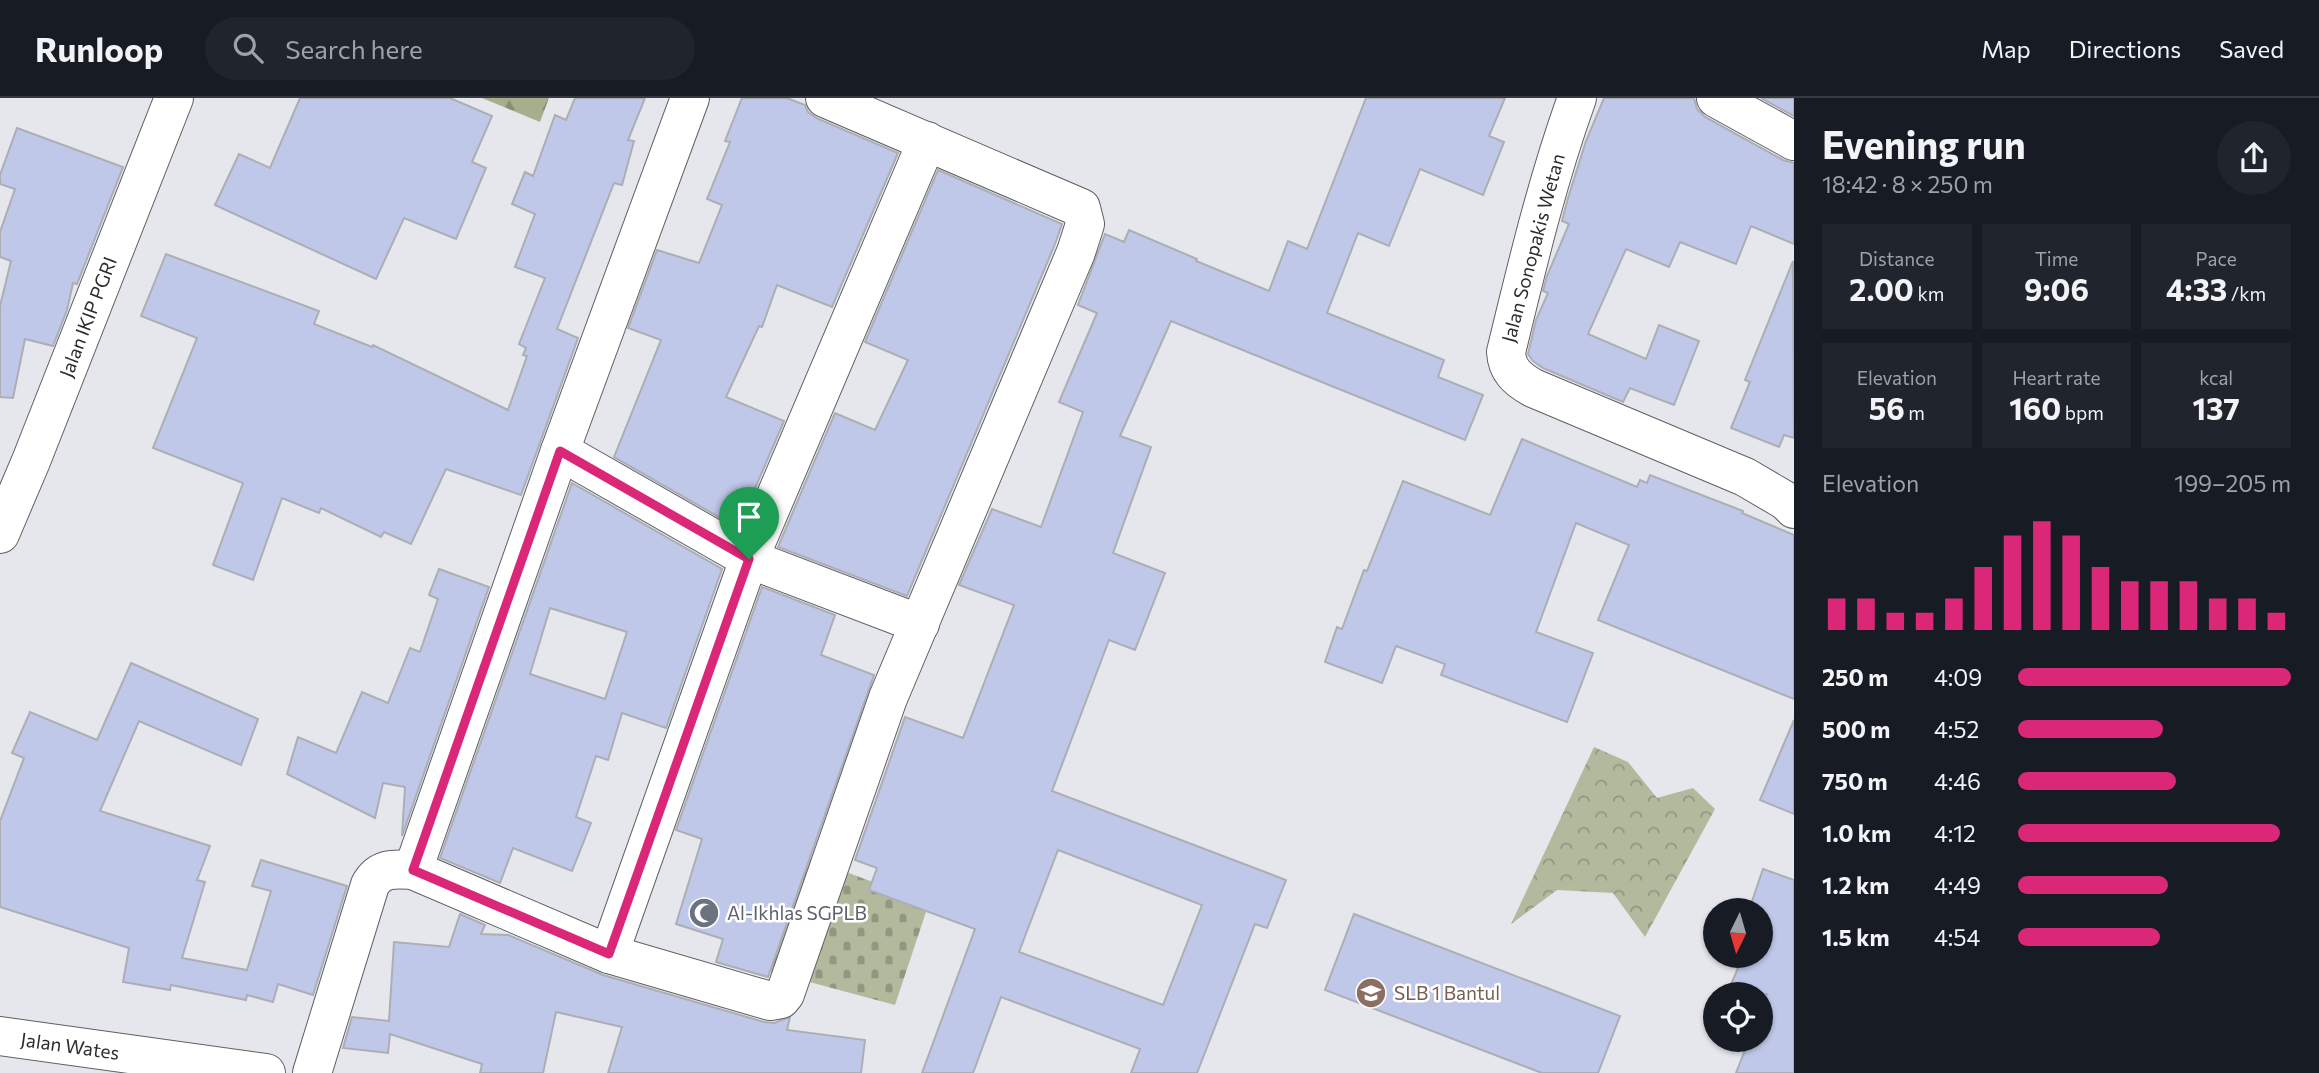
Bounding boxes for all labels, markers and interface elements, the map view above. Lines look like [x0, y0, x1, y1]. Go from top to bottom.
search box [205, 17, 695, 80]
text: Runloop [35, 28, 163, 69]
icon: search [229, 29, 267, 67]
text: Search here [285, 33, 423, 64]
text: Map [1981, 34, 2031, 63]
text: Directions [2069, 34, 2181, 63]
text: Saved [2219, 34, 2284, 63]
text: Evening run [1822, 120, 2026, 167]
button: share [2217, 121, 2291, 195]
street label: Jalan Sonopakis Wetan [1496, 151, 1569, 345]
text: 18:42 · 8 × 250 m [1822, 170, 1993, 198]
text: Distance [1859, 247, 1935, 270]
text: Time [2035, 247, 2078, 270]
text: Pace [2196, 247, 2237, 270]
street label: Jalan IKIP PGRI [54, 253, 121, 380]
text: 2.00 [1849, 270, 1914, 307]
text: 9:06 [2024, 270, 2089, 307]
text: 4:33 [2166, 270, 2227, 307]
text: km [1914, 282, 1944, 305]
text: /km [2227, 282, 2266, 305]
text: Elevation [1857, 366, 1937, 389]
text: Heart rate [2012, 366, 2101, 389]
text: kcal [2199, 366, 2233, 389]
text: 56 [1869, 389, 1905, 426]
text: 160 [2009, 389, 2061, 426]
text: 137 [2193, 389, 2240, 426]
text: m [1905, 401, 1925, 424]
text: bpm [2061, 401, 2104, 424]
text: Elevation [1822, 469, 1919, 497]
text: 199–205 m [2174, 469, 2291, 497]
pin [719, 487, 779, 559]
icon: arrive [730, 498, 768, 536]
text: 250 m [1822, 663, 1888, 691]
text: 4:09 [1934, 663, 1982, 691]
text: 500 m [1822, 715, 1890, 743]
text: 4:52 [1934, 715, 1979, 743]
text: 750 m [1822, 767, 1888, 795]
text: 4:46 [1934, 767, 1981, 795]
text: 1.0 km [1822, 819, 1891, 847]
text: 4:12 [1934, 819, 1976, 847]
text: 1.2 km [1822, 871, 1889, 899]
text: 4:49 [1934, 871, 1981, 899]
mosque icon: Al-Ikhlas SGPLB [687, 896, 721, 930]
north arrow [1703, 898, 1773, 968]
map controls [1703, 898, 1773, 1052]
place label: Al-Ikhlas SGPLB [727, 901, 867, 924]
text: 1.5 km [1822, 923, 1890, 951]
text: 4:54 [1934, 923, 1980, 951]
school or university icon: SLB 1 Bantul [1354, 976, 1388, 1010]
place label: SLB 1 Bantul [1394, 981, 1500, 1004]
button: locate [1703, 982, 1773, 1052]
street label: Jalan Wates [19, 1027, 121, 1064]

